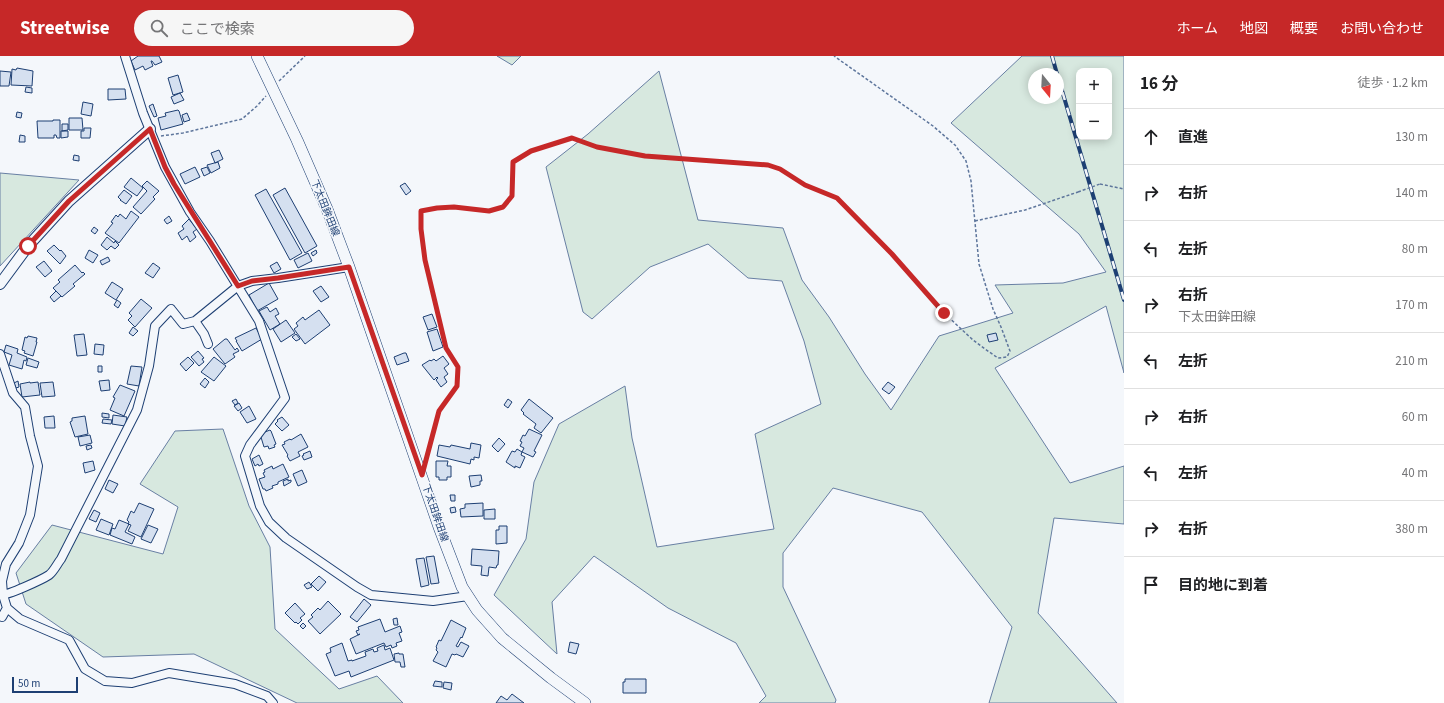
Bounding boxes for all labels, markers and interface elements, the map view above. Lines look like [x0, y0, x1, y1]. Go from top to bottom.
search box [134, 10, 414, 46]
text: Streetwise [20, 15, 110, 42]
icon: search [148, 17, 170, 39]
text: ここで検索 [180, 19, 255, 40]
text: ホーム [1176, 19, 1218, 39]
text: 地図 [1240, 19, 1268, 39]
text: 概要 [1290, 19, 1318, 39]
text: お問い合わせ [1340, 19, 1424, 39]
north arrow [1028, 68, 1064, 104]
map controls [1076, 68, 1112, 140]
button: + [1076, 68, 1112, 104]
text: 16 分 [1140, 72, 1178, 96]
text: 徒歩 · 1.2 km [1358, 74, 1428, 92]
button: − [1076, 104, 1112, 140]
icon: ahead [1140, 126, 1162, 148]
text: 直進 [1178, 127, 1208, 148]
text: 130 m [1395, 128, 1428, 146]
street label: 下太田鉾田線 [307, 178, 343, 238]
icon: right [1140, 182, 1162, 204]
text: 右折 [1178, 183, 1208, 204]
text: 140 m [1395, 184, 1428, 202]
route start [19, 237, 37, 255]
icon: left [1140, 238, 1162, 260]
text: 左折 [1178, 239, 1208, 260]
text: 80 m [1402, 240, 1428, 258]
text: 右折 [1178, 285, 1208, 306]
icon: right [1140, 294, 1162, 316]
text: 170 m [1395, 296, 1428, 314]
route end [935, 304, 953, 322]
text: 下太田鉾田線 [1178, 308, 1256, 326]
icon: left [1140, 350, 1162, 372]
text: 左折 [1178, 351, 1208, 372]
text: 210 m [1395, 352, 1428, 370]
icon: right [1140, 406, 1162, 428]
text: 右折 [1178, 407, 1208, 428]
text: 60 m [1402, 408, 1428, 426]
icon: left [1140, 462, 1162, 484]
text: 左折 [1178, 463, 1208, 484]
text: 40 m [1402, 464, 1428, 482]
street label: 下太田鉾田線 [419, 482, 451, 544]
icon: right [1140, 518, 1162, 540]
text: 右折 [1178, 519, 1208, 540]
text: 380 m [1395, 520, 1428, 538]
icon: arrive [1140, 574, 1162, 596]
text: 目的地に到着 [1178, 575, 1268, 596]
scale bar [12, 675, 78, 694]
text: 50 m [18, 676, 40, 691]

